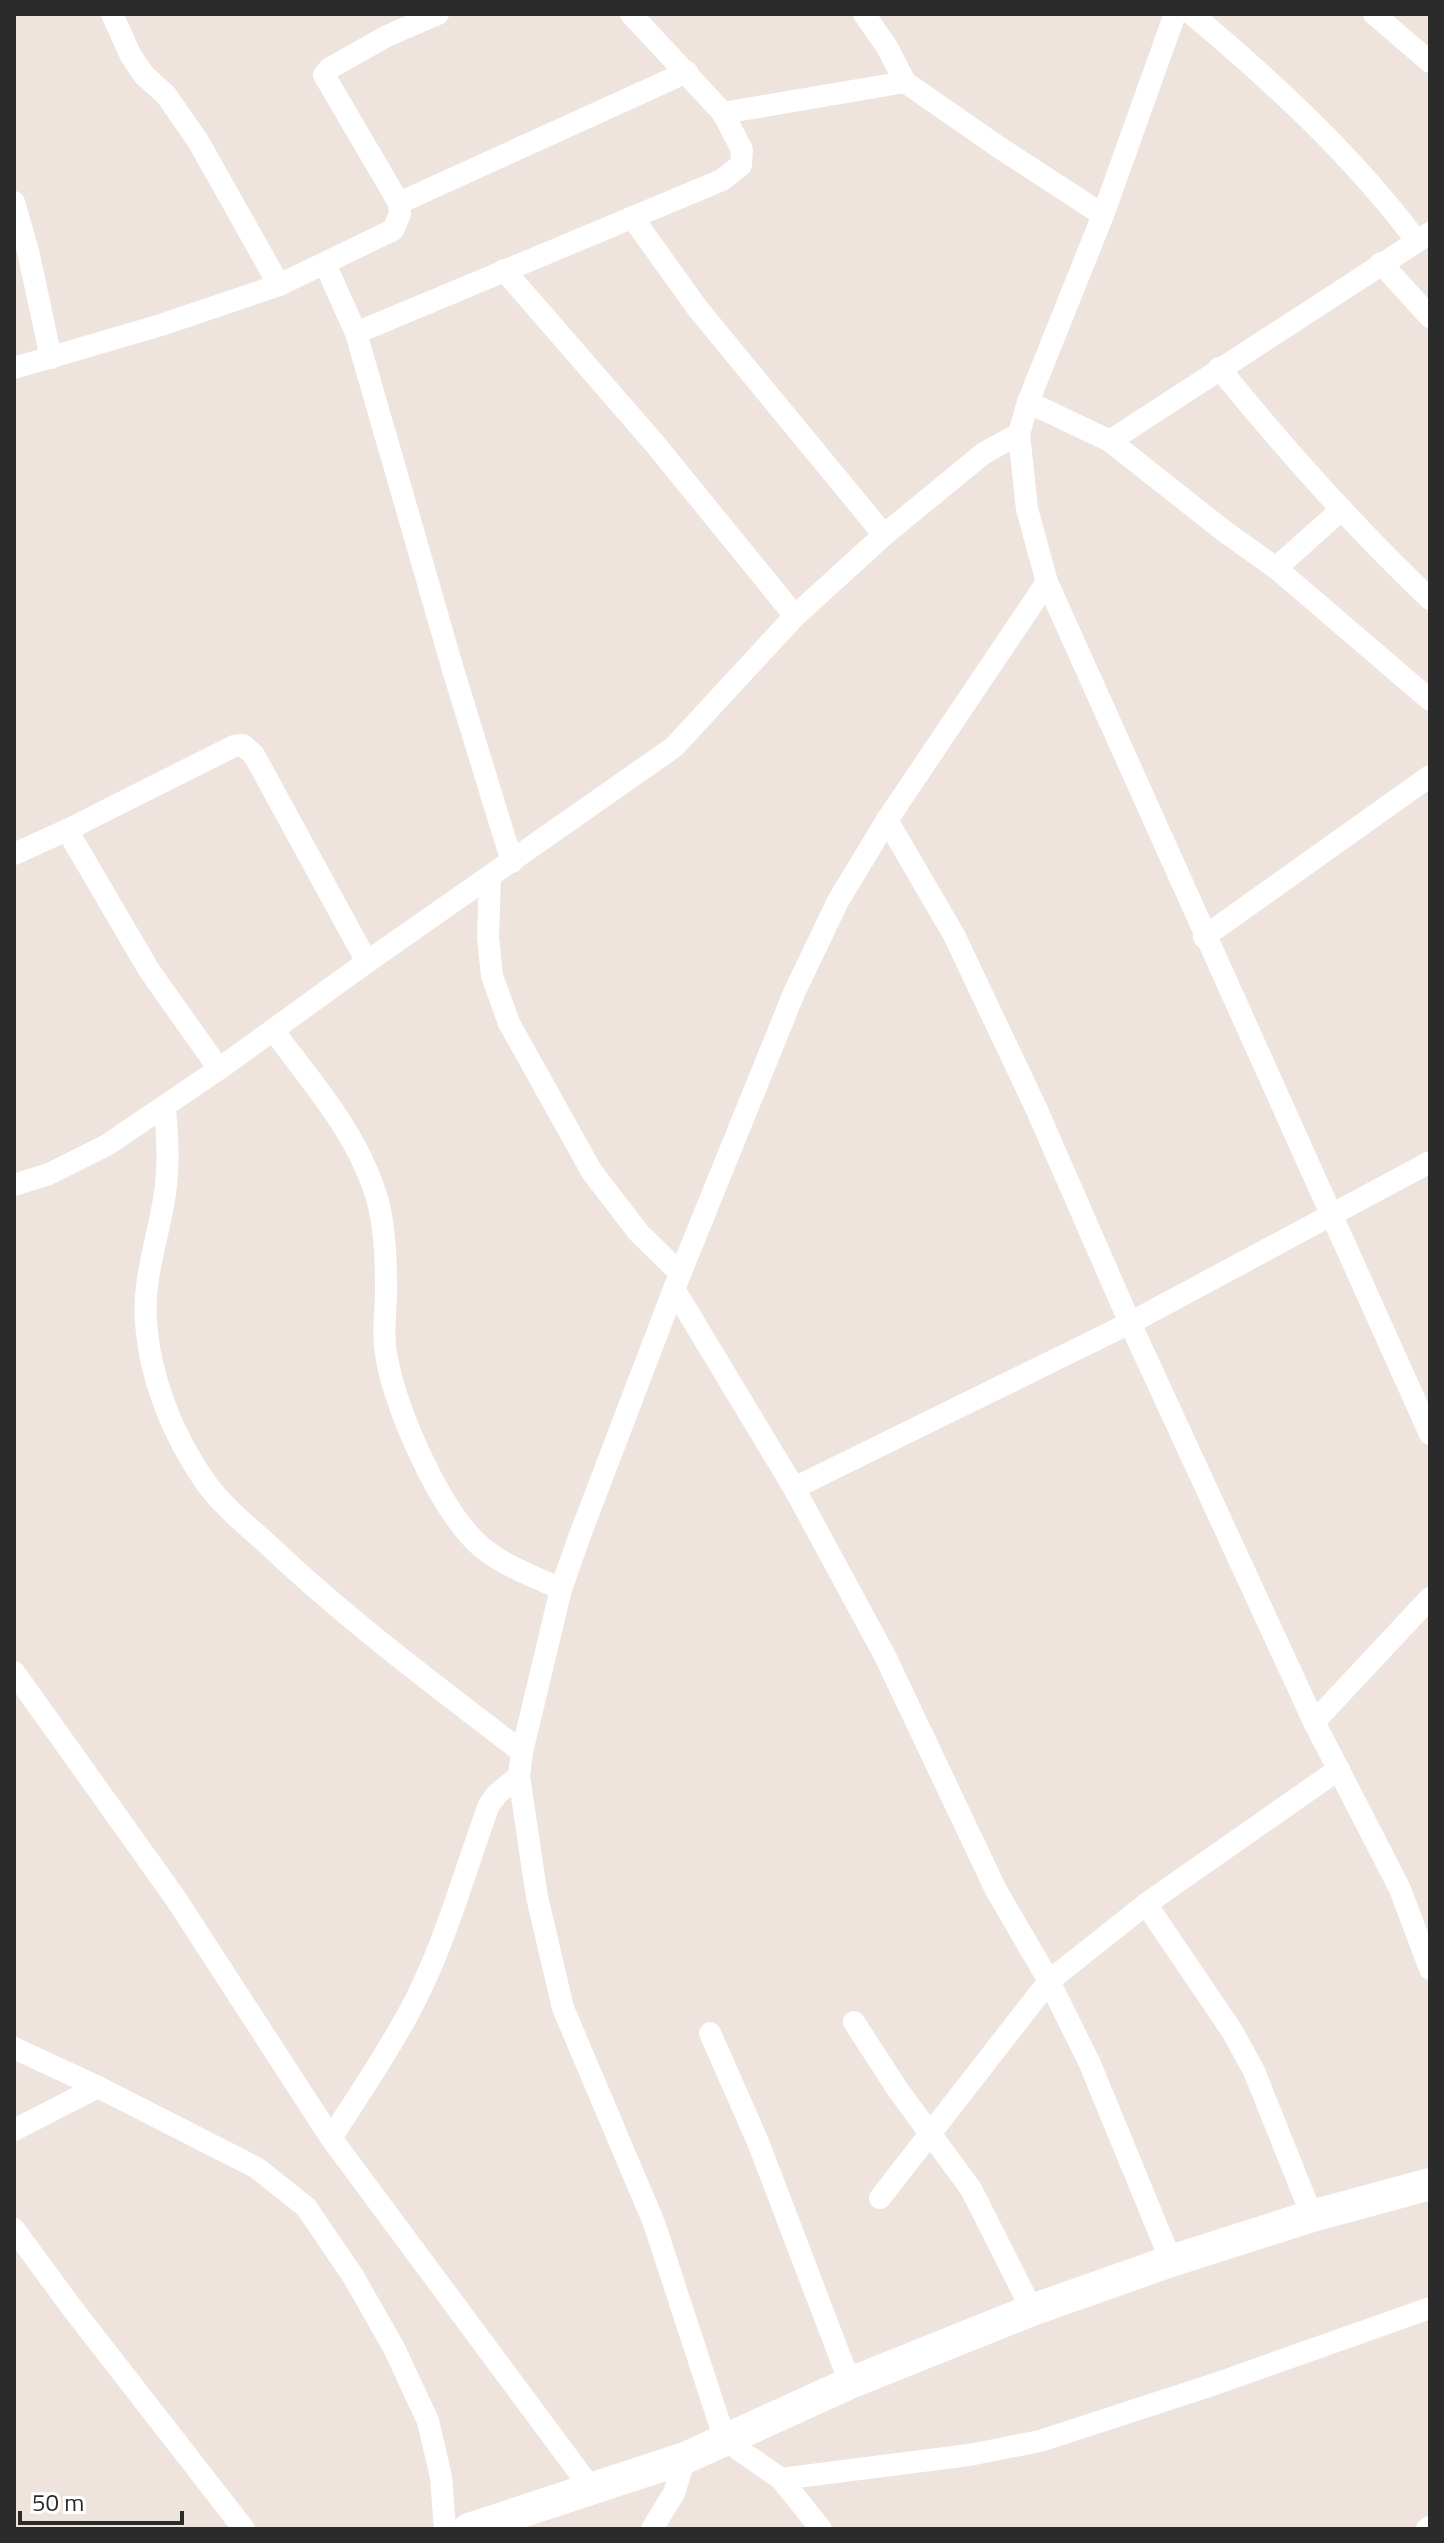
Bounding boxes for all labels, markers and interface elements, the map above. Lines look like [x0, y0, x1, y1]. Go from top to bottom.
scale bar [20, 2475, 182, 2525]
text: 50 m [32, 2484, 84, 2520]

